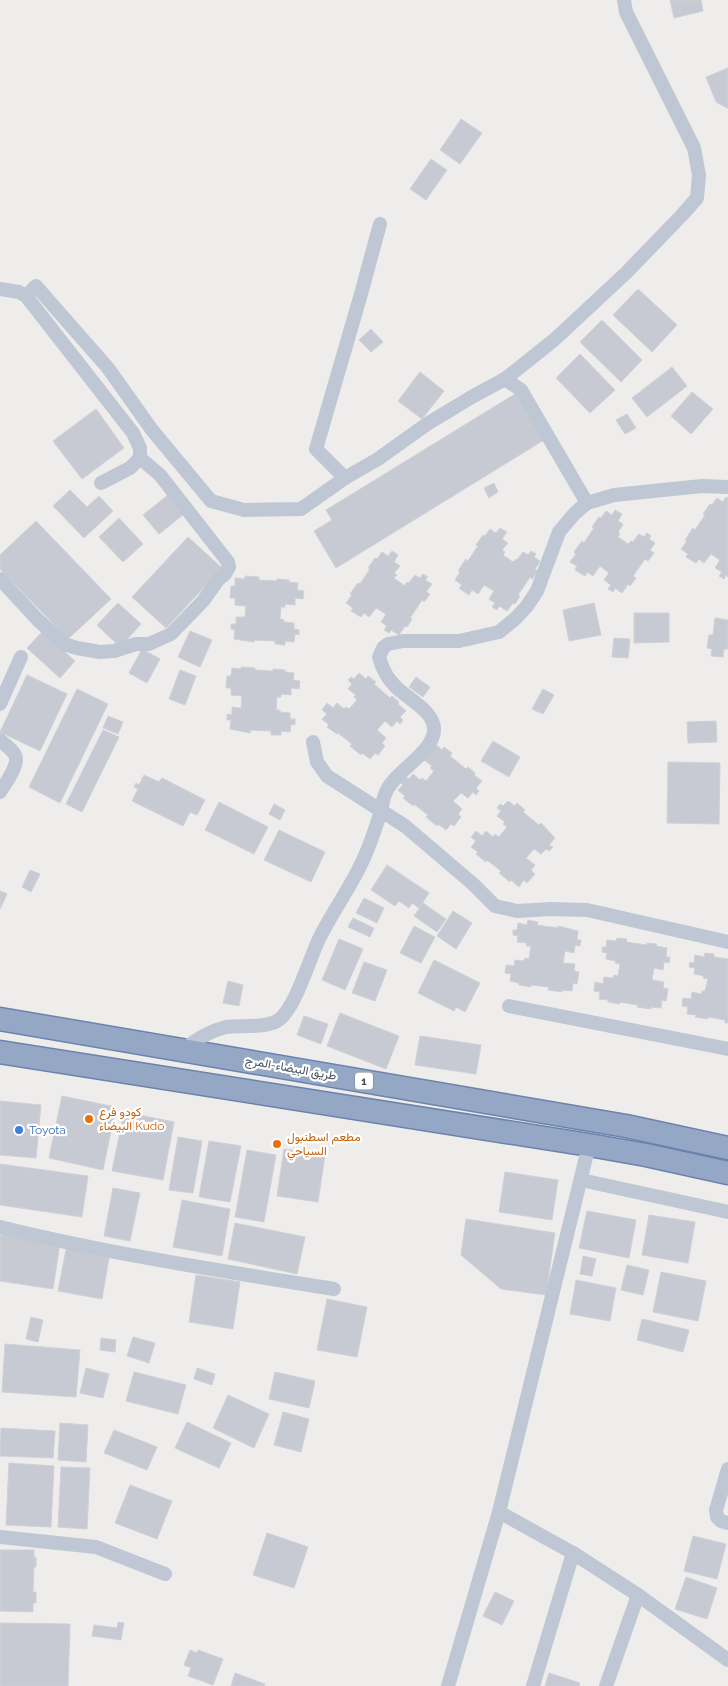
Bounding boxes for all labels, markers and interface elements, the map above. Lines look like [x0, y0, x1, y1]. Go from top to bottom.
street label: طريق البيضاء-المرج [244, 1053, 338, 1085]
road number: 1 [355, 1072, 373, 1090]
place label: كودو فرع البيضاء Kudo [99, 1105, 164, 1133]
marker: كودو فرع البيضاء Kudo [83, 1113, 95, 1125]
place label: Toyota [29, 1123, 66, 1137]
marker: Toyota [13, 1124, 25, 1136]
place label: مطعم اسطنبول السياحي [287, 1130, 361, 1161]
marker: مطعم اسطنبول السياحي [271, 1138, 283, 1150]

